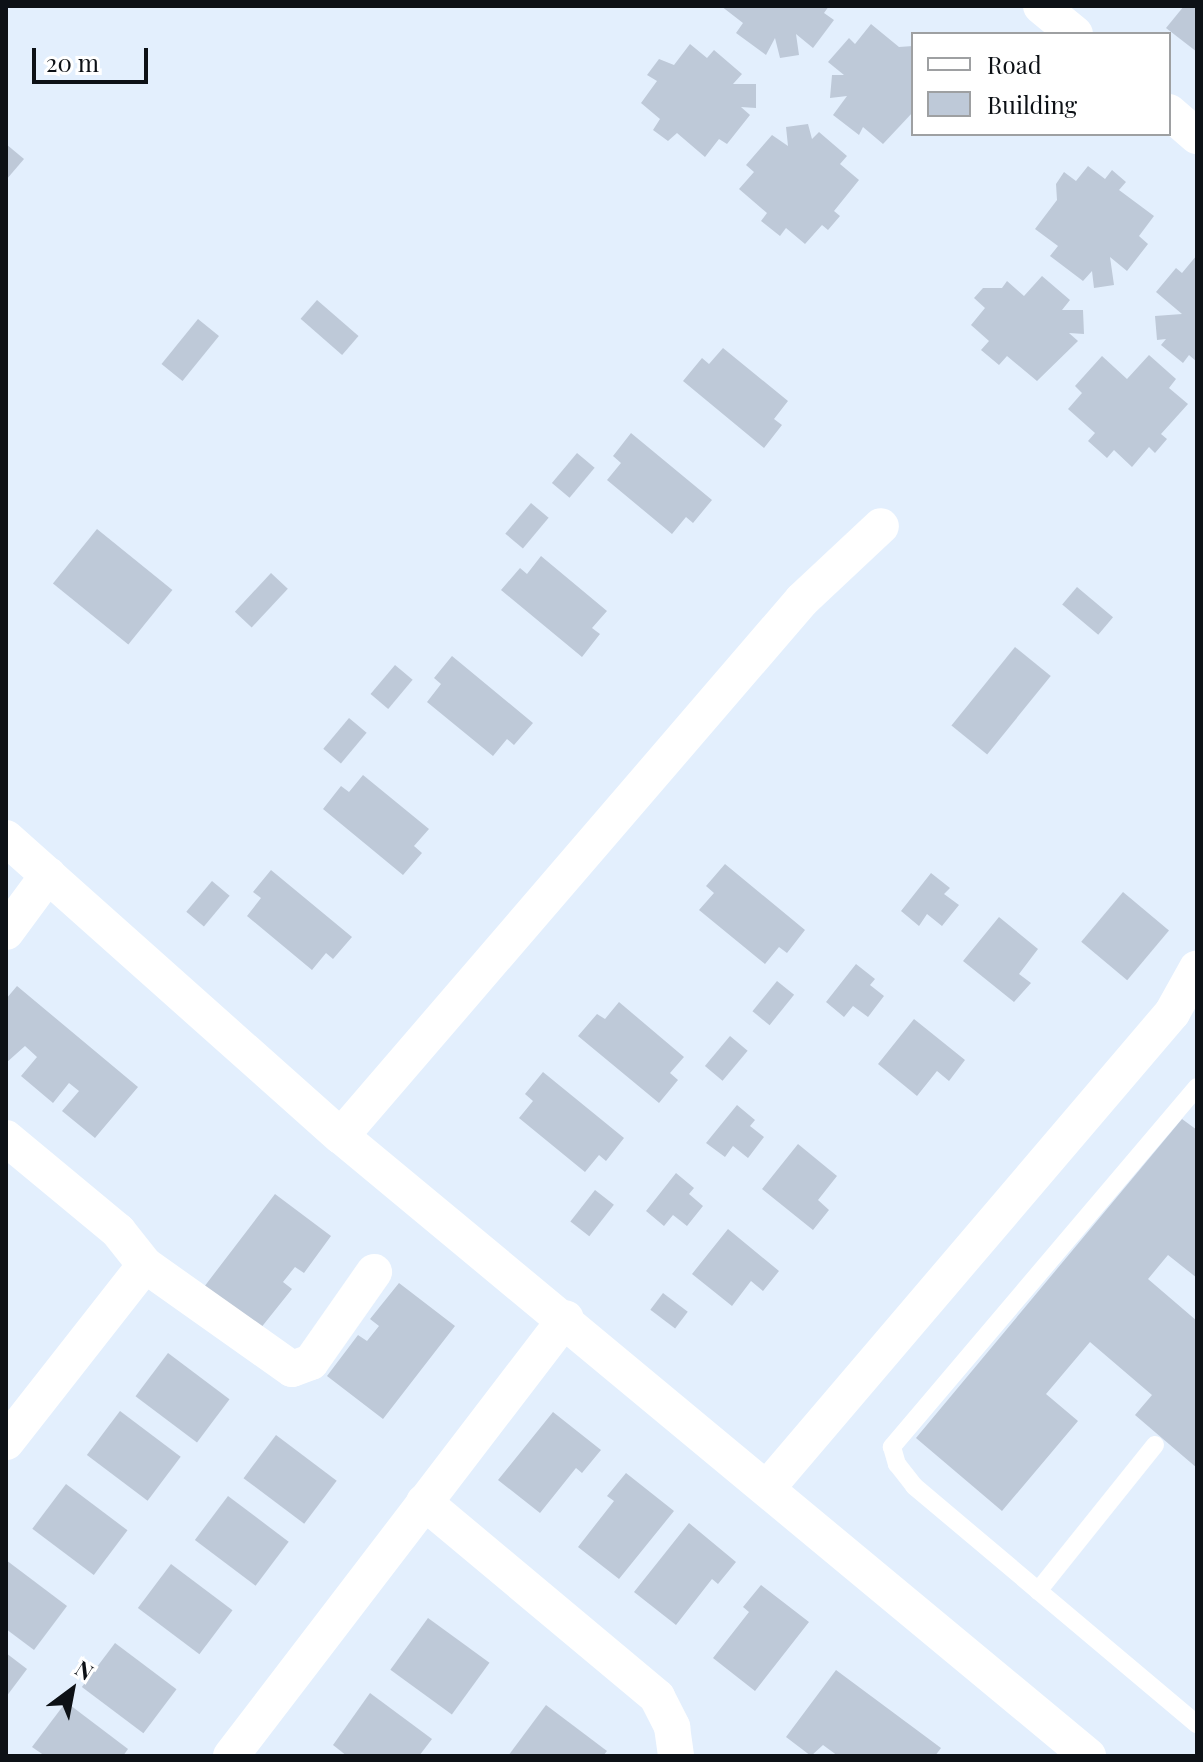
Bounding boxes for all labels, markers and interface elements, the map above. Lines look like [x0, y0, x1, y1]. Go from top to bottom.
scale bar [36, 32, 152, 82]
legend [911, 32, 1171, 136]
text: 20 m [46, 46, 99, 78]
text: Road [987, 48, 1042, 80]
text: Building [987, 88, 1077, 120]
north arrow [32, 1650, 112, 1730]
text: N [70, 1653, 99, 1687]

